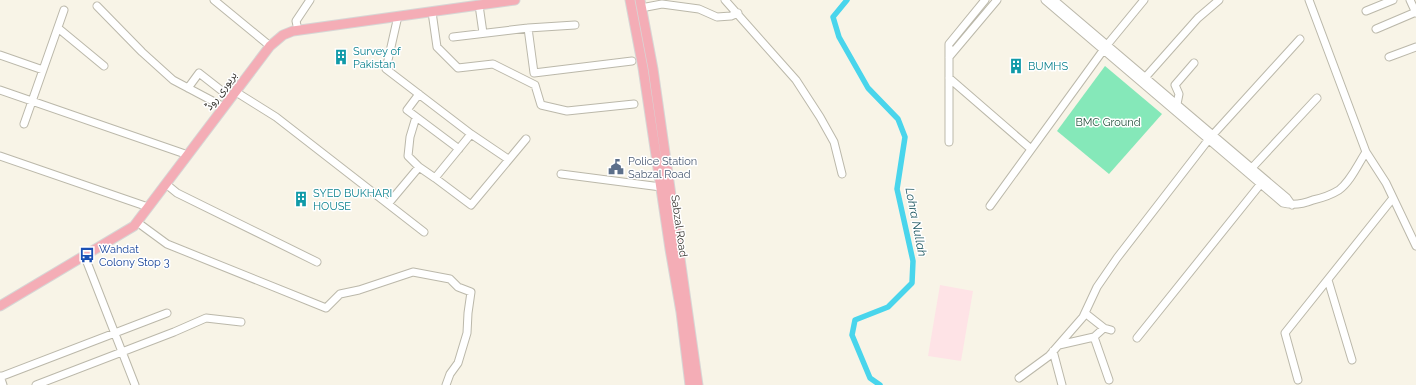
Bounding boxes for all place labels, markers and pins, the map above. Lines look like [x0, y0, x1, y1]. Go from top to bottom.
place label: Survey of Pakistan [353, 45, 401, 71]
building icon: Survey of Pakistan [332, 48, 350, 66]
building icon: BUMHS [1007, 57, 1025, 75]
place label: BUMHS [1028, 60, 1068, 73]
place label: Police Station Sabzal Road [628, 155, 697, 181]
public building icon: Police Station Sabzal Road [607, 158, 625, 176]
place label: SYED BUKHARI HOUSE [313, 187, 392, 213]
building icon: SYED BUKHARI HOUSE [292, 190, 310, 208]
place label: Wahdat Colony Stop 3 [99, 243, 170, 269]
bus stop icon: Wahdat Colony Stop 3 [78, 246, 96, 264]

